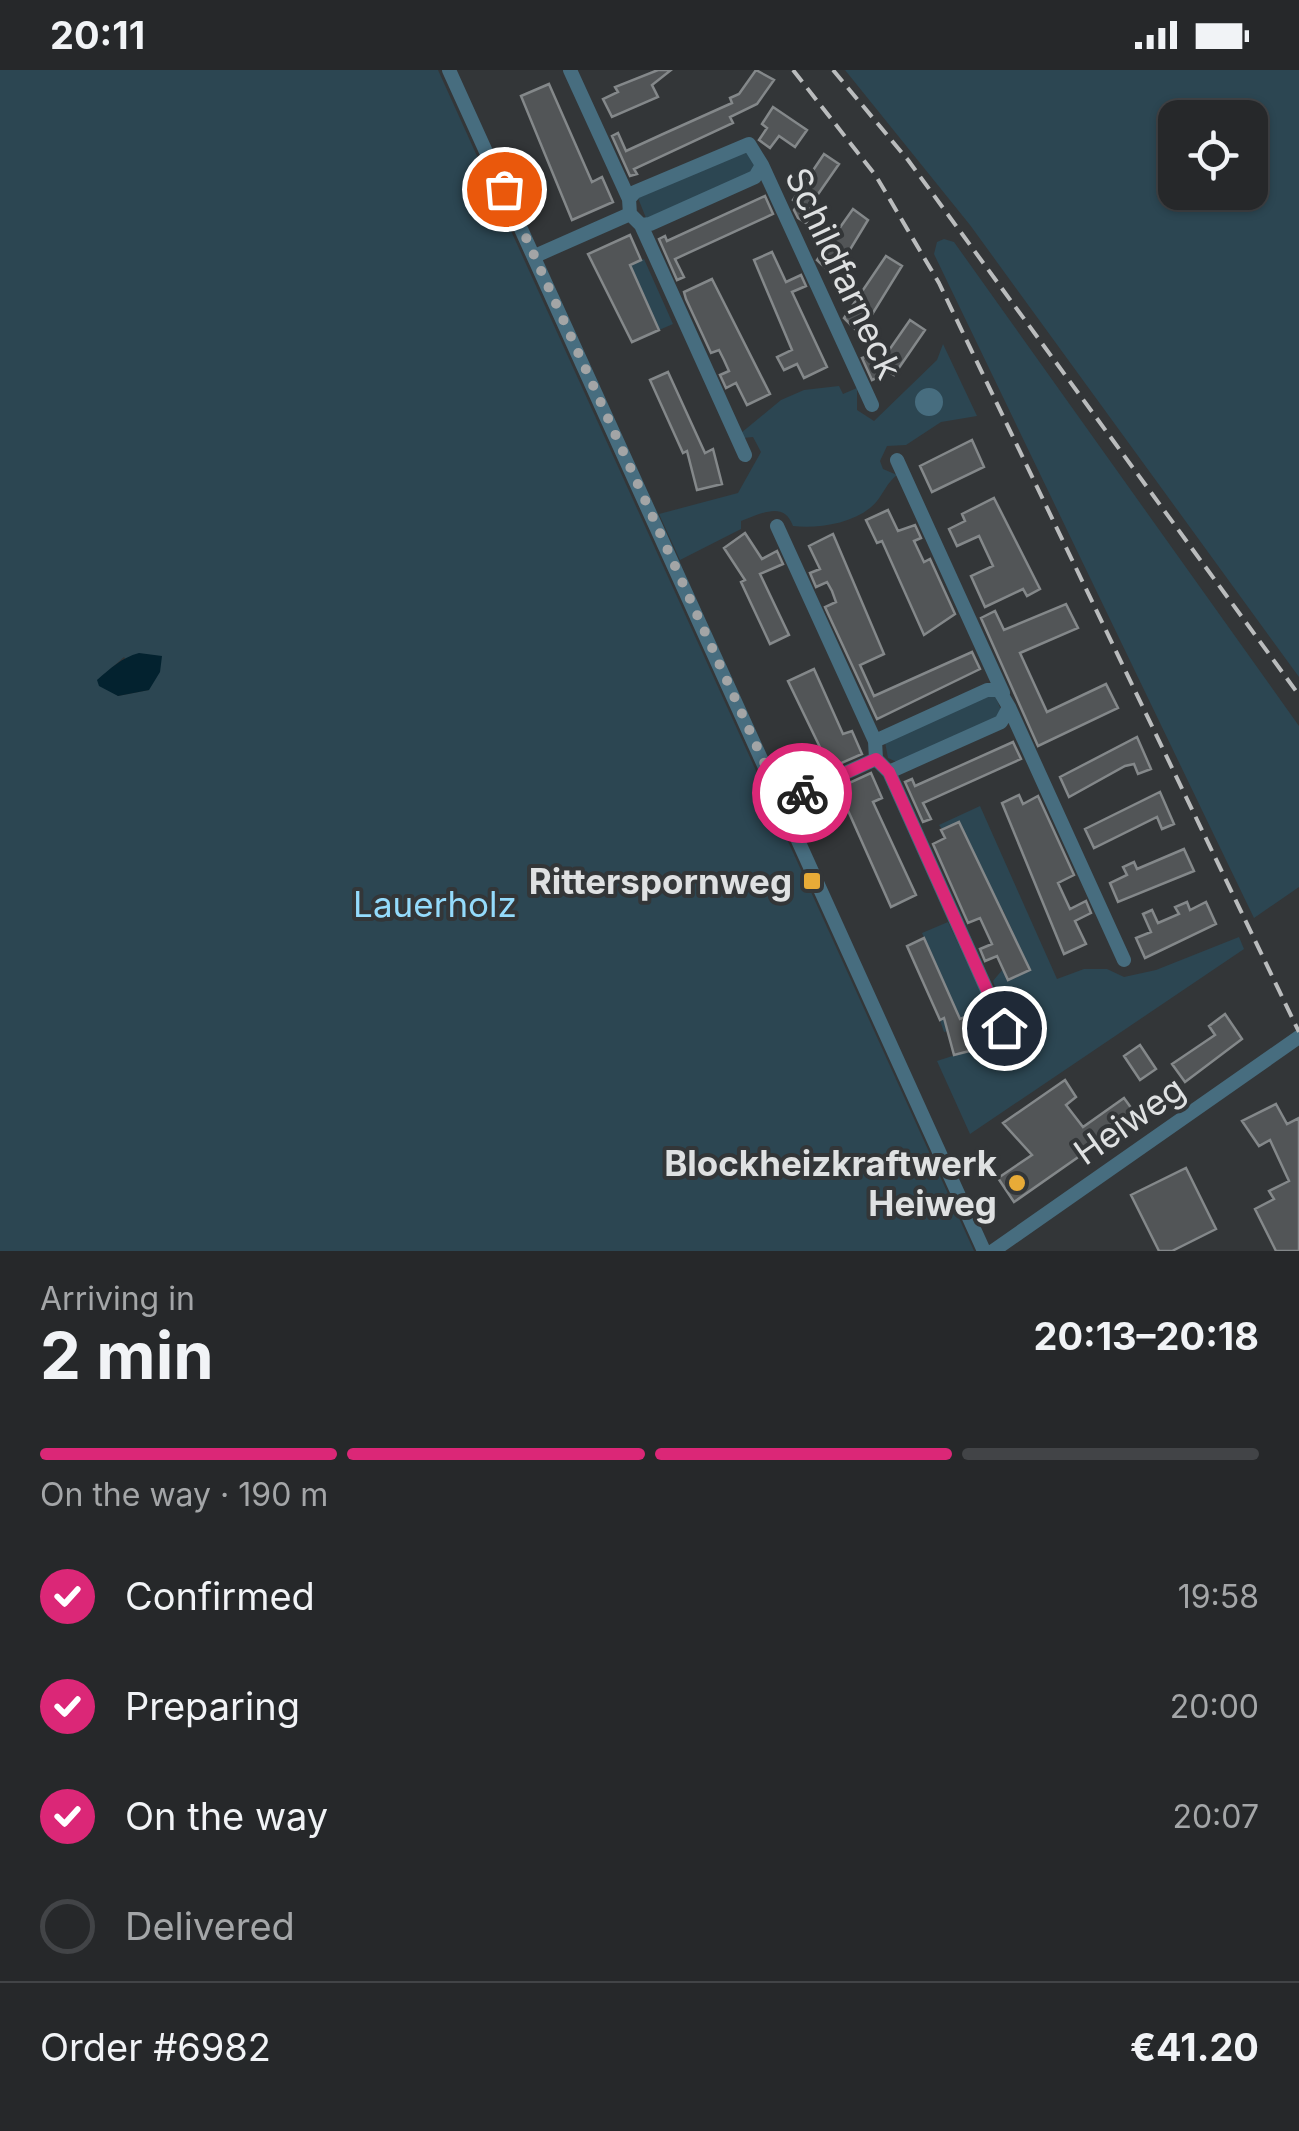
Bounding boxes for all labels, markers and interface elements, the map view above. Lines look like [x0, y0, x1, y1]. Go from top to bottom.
text: 20:11 [50, 12, 145, 58]
map controls [1158, 100, 1268, 210]
button: locate [1158, 100, 1268, 210]
pin [462, 147, 547, 232]
street label: Schildfarneck [777, 161, 911, 385]
icon: bag [477, 162, 532, 217]
courier [752, 743, 852, 843]
icon: bike [775, 766, 830, 821]
place label: Ritterspornweg [529, 860, 792, 902]
marker: Ritterspornweg [801, 870, 823, 892]
park label: Lauerholz [353, 883, 517, 925]
pin [962, 986, 1047, 1071]
icon: home [977, 1001, 1032, 1056]
street label: Heiweg [1066, 1067, 1192, 1173]
place label: Blockheizkraftwerk Heiweg [664, 1142, 998, 1224]
marker: Blockheizkraftwerk Heiweg [1006, 1172, 1028, 1194]
text: Arriving in [40, 1279, 195, 1318]
text: 20:13–20:18 [1033, 1313, 1259, 1359]
text: 2 min [40, 1316, 214, 1395]
text: On the way · 190 m [40, 1475, 328, 1514]
icon: check [40, 1569, 95, 1624]
text: Confirmed [125, 1573, 315, 1619]
text: 19:58 [1178, 1577, 1259, 1616]
icon: check [40, 1679, 95, 1734]
text: Preparing [125, 1683, 300, 1729]
text: 20:00 [1170, 1687, 1259, 1726]
icon: check [40, 1789, 95, 1844]
text: On the way [125, 1793, 328, 1839]
text: 20:07 [1172, 1797, 1259, 1836]
text: Delivered [125, 1903, 295, 1949]
text: Order #6982 [40, 2024, 271, 2070]
text: €41.20 [1130, 2024, 1259, 2070]

